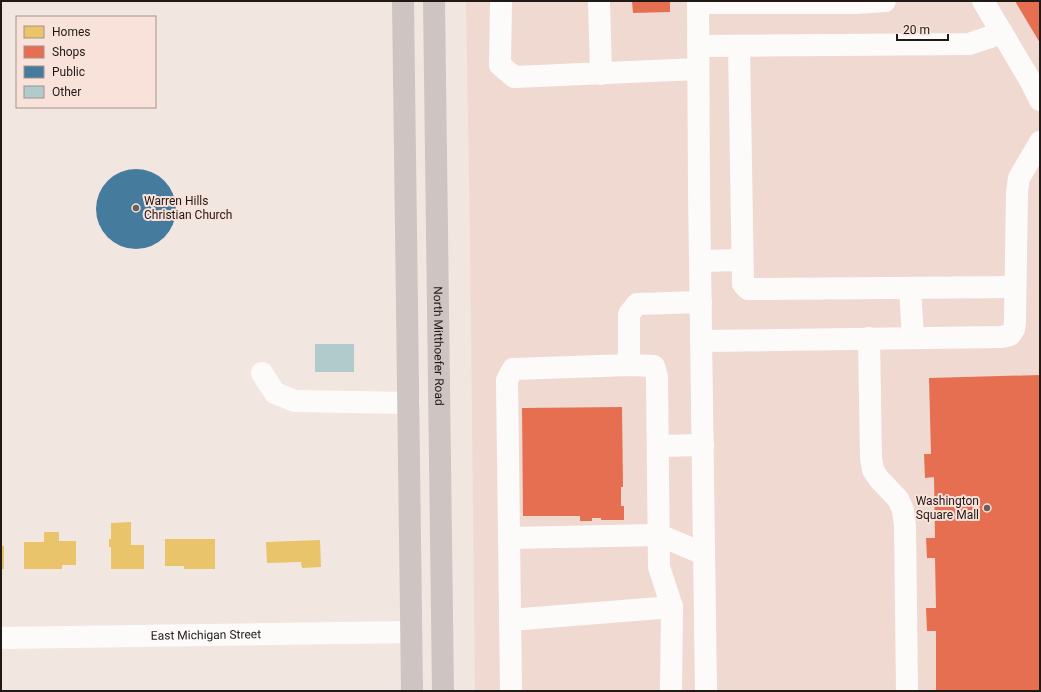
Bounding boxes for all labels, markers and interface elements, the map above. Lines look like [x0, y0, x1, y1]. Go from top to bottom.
legend [16, 16, 156, 108]
scale bar [897, 16, 948, 42]
text: 20 m [903, 23, 930, 37]
text: Homes [52, 25, 90, 39]
text: Shops [52, 45, 86, 59]
text: Public [52, 65, 85, 79]
text: Other [52, 85, 81, 99]
place label: Warren Hills Christian Church [144, 194, 232, 222]
marker: Warren Hills Christian Church [131, 203, 141, 213]
street label: North Mitthoefer Road [431, 286, 446, 406]
place label: Washington Square Mall [916, 494, 979, 522]
marker: Washington Square Mall [982, 503, 992, 513]
street label: East Michigan Street [151, 627, 261, 643]

